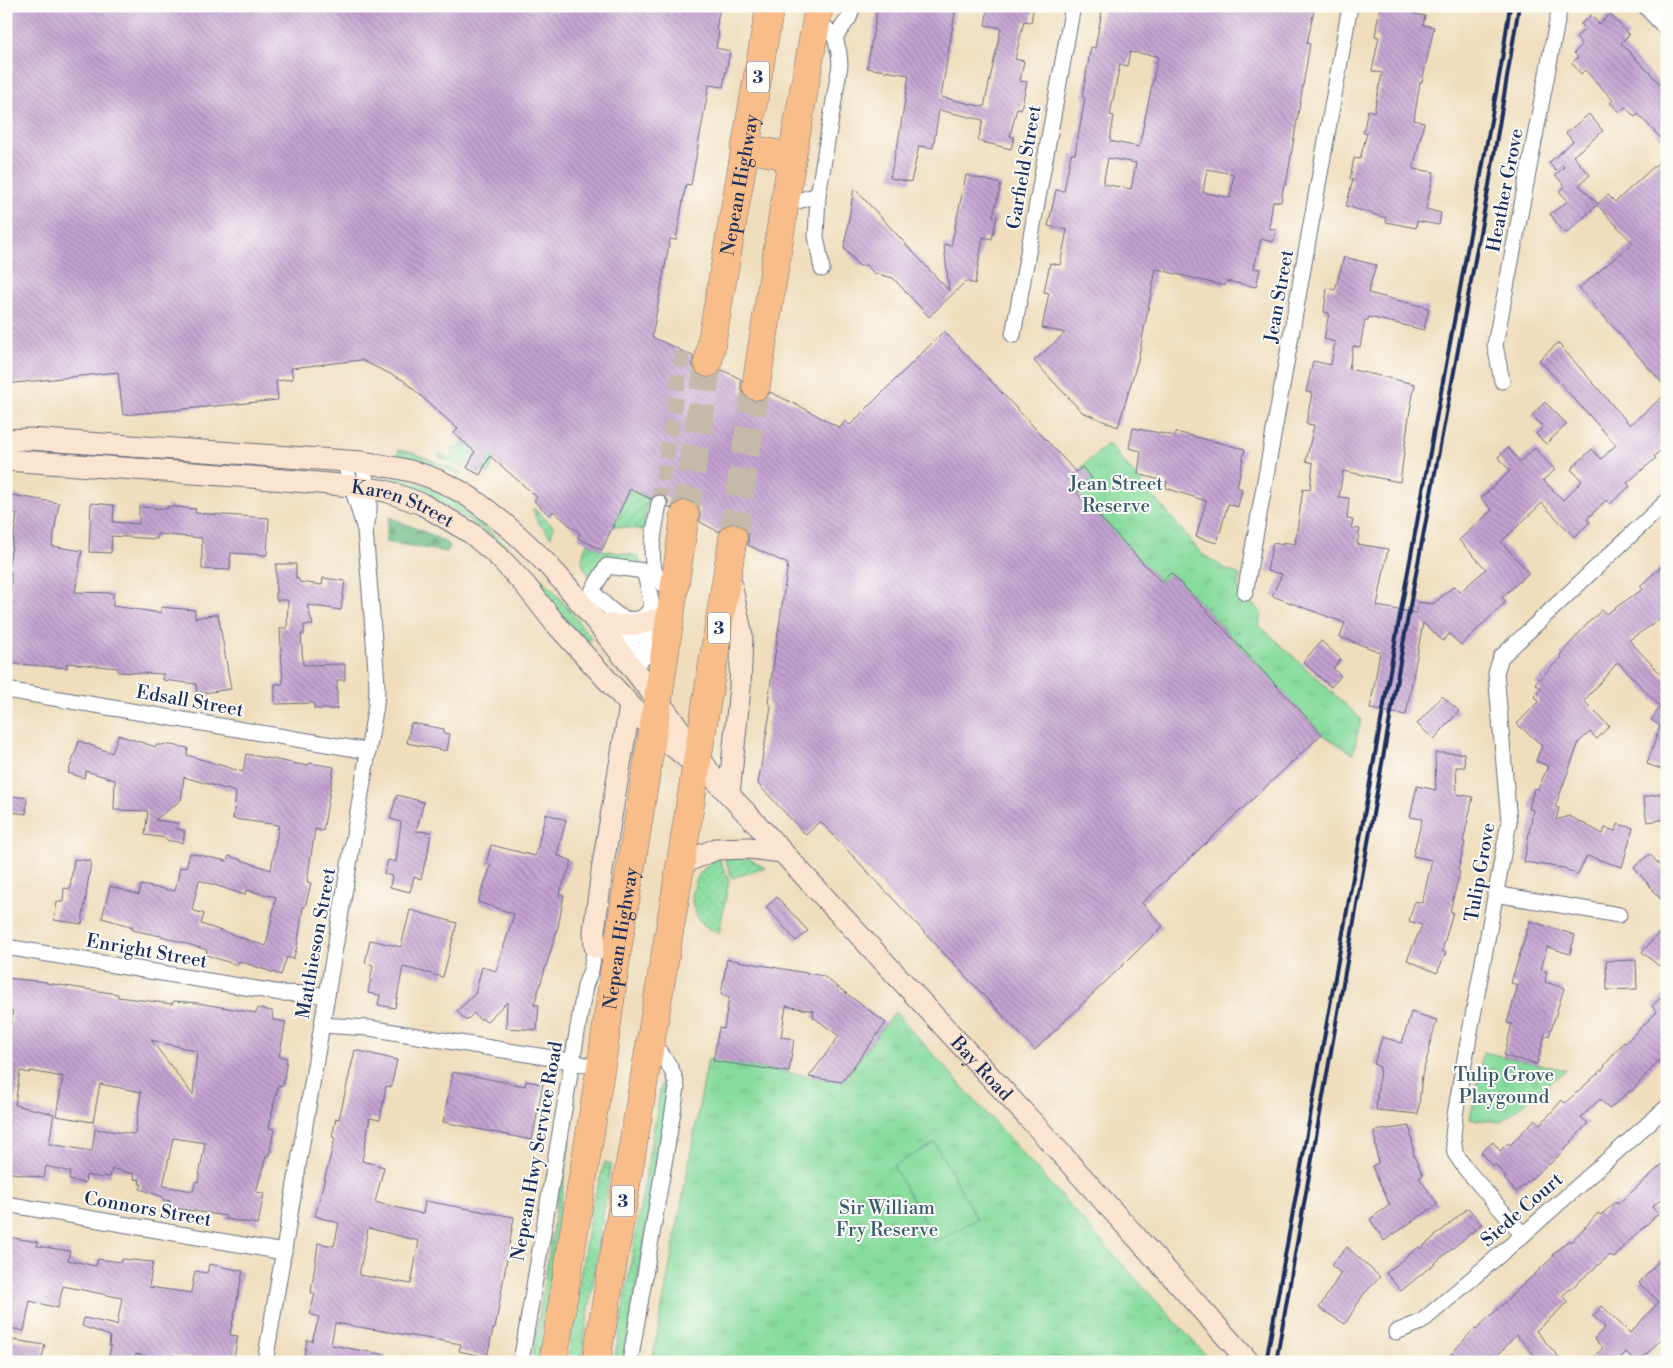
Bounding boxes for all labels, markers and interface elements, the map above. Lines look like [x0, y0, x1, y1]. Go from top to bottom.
road number: 3 [747, 62, 769, 92]
street label: Garfield Street [1001, 103, 1047, 231]
street label: Nepean Highway [716, 111, 764, 258]
street label: Heather Grove [1481, 126, 1529, 254]
street label: Jean Street [1259, 247, 1299, 346]
park label: Jean Street Reserve [1068, 472, 1163, 518]
street label: Karen Street [350, 475, 459, 534]
road number: 3 [708, 612, 730, 644]
street label: Edsall Street [134, 680, 246, 722]
street label: Tulip Grove [1459, 821, 1501, 924]
street label: Matthieson Street [291, 865, 341, 1021]
street label: Nepean Highway [598, 865, 644, 1011]
street label: Enright Street [84, 929, 210, 974]
street label: Bay Road [945, 1030, 1018, 1106]
street label: Nepean Hwy Service Road [506, 1039, 568, 1263]
park label: Tulip Grove Playgound [1454, 1063, 1554, 1109]
street label: Siede Court [1476, 1167, 1568, 1252]
street label: Connors Street [82, 1186, 214, 1232]
road number: 3 [612, 1186, 634, 1216]
park label: Sir William Fry Reserve [836, 1196, 938, 1242]

